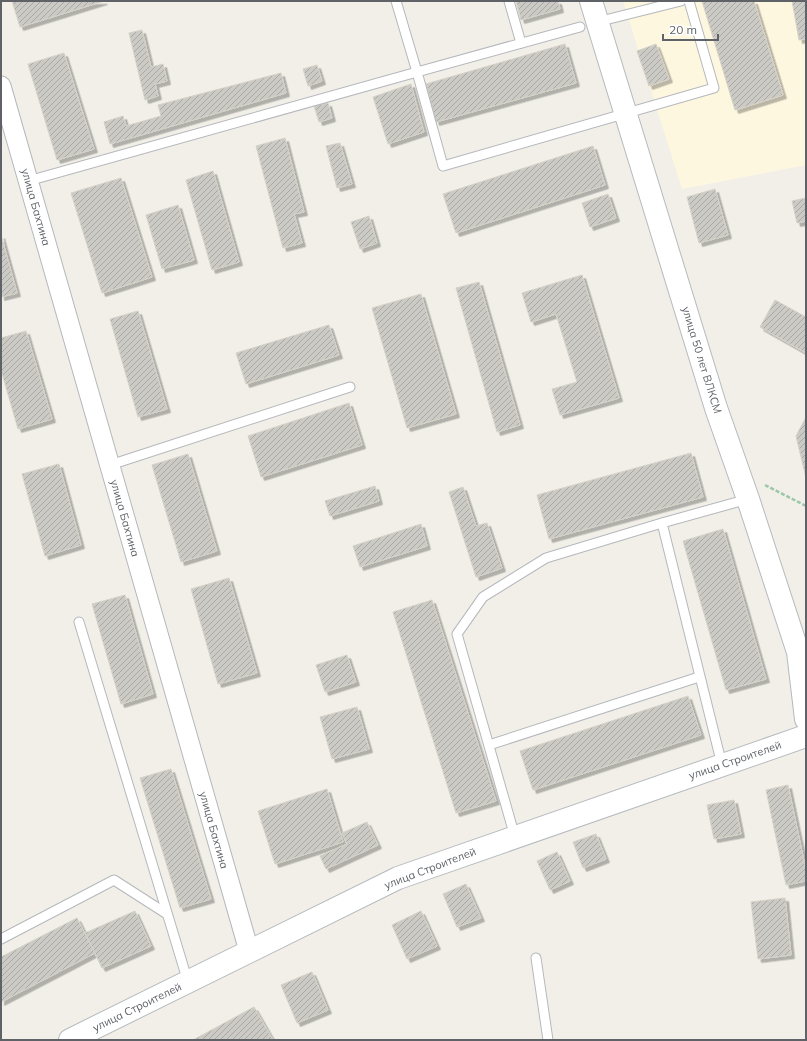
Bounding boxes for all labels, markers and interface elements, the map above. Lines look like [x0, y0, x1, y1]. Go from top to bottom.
scale bar [663, 16, 718, 42]
text: 20 m [669, 22, 697, 37]
street label: улица Бахтина [18, 167, 54, 247]
street label: улица 50 лет ВЛКСМ [679, 305, 725, 415]
street label: улица Бахтина [107, 478, 143, 558]
street label: улица Строителей [687, 738, 783, 782]
street label: улица Бахтина [196, 790, 232, 870]
street label: улица Строителей [382, 844, 478, 892]
street label: улица Строителей [90, 979, 184, 1035]

